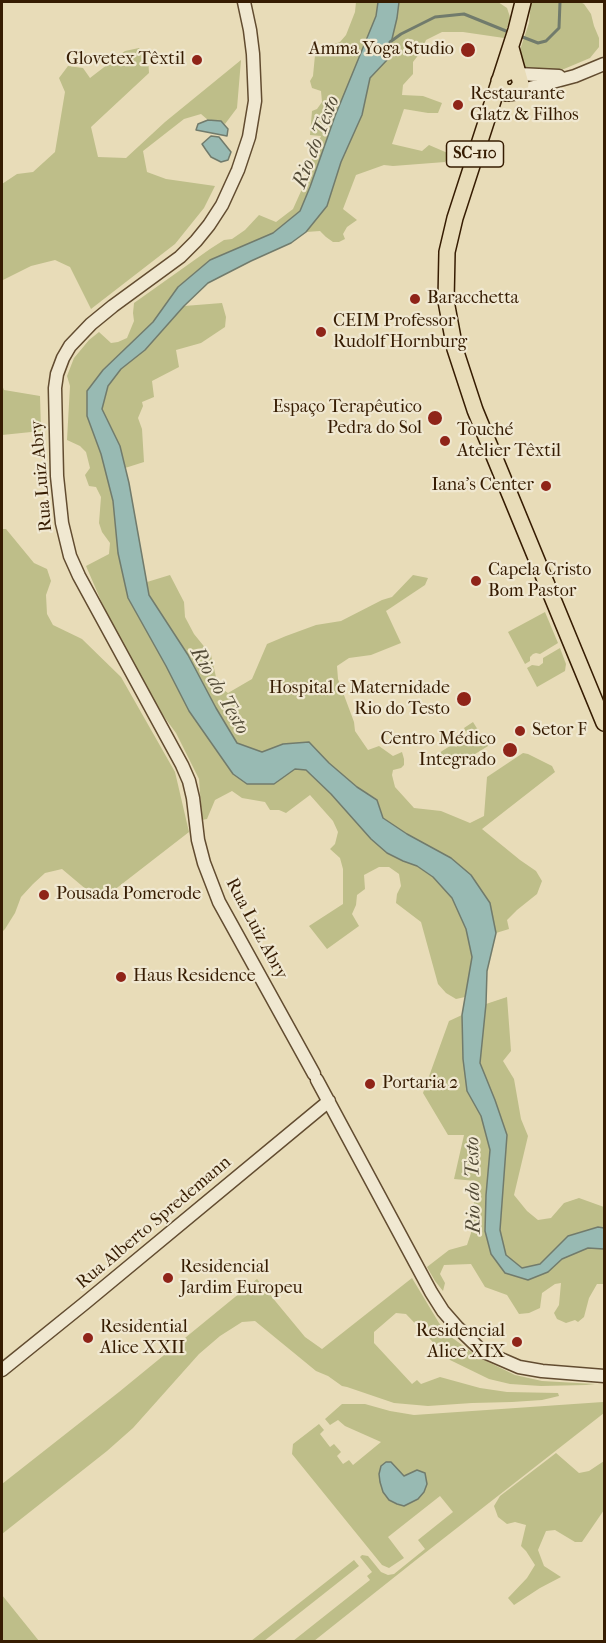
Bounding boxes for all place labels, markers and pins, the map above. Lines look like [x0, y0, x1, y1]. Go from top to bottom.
place label: Amma Yoga Studio [309, 39, 454, 61]
marker: Amma Yoga Studio [459, 41, 477, 59]
place label: Glovetex Têxtil [66, 49, 185, 71]
marker: Glovetex Têxtil [190, 53, 204, 67]
place label: Restaurante Glatz & Filhos [470, 84, 579, 127]
marker: Restaurante Glatz & Filhos [451, 98, 465, 112]
place label: Baracchetta [427, 288, 519, 310]
marker: Baracchetta [408, 292, 422, 306]
place label: CEIM Professor Rudolf Hornburg [333, 311, 467, 354]
marker: CEIM Professor Rudolf Hornburg [314, 325, 328, 339]
place label: Espaço Terapêutico Pedra do Sol [272, 397, 422, 440]
marker: Espaço Terapêutico Pedra do Sol [426, 409, 444, 427]
place label: Touché Atelier Têxtil [457, 420, 561, 462]
marker: Touché Atelier Têxtil [438, 434, 452, 448]
place label: Iana's Center [431, 475, 534, 497]
marker: Iana's Center [539, 479, 553, 493]
place label: Capela Cristo Bom Pastor [488, 560, 591, 602]
marker: Capela Cristo Bom Pastor [469, 574, 483, 588]
place label: Hospital e Maternidade Rio do Testo [269, 678, 450, 720]
marker: Hospital e Maternidade Rio do Testo [455, 690, 473, 708]
place label: Setor F [532, 720, 587, 742]
marker: Setor F [513, 724, 527, 738]
place label: Centro Médico Integrado [380, 729, 496, 771]
marker: Centro Médico Integrado [501, 741, 519, 759]
place label: Pousada Pomerode [56, 884, 201, 906]
marker: Pousada Pomerode [37, 888, 51, 902]
place label: Haus Residence [133, 966, 256, 988]
marker: Haus Residence [114, 970, 128, 984]
place label: Portaria 2 [382, 1073, 458, 1095]
marker: Portaria 2 [363, 1077, 377, 1091]
place label: Residencial Jardim Europeu [180, 1257, 303, 1300]
marker: Residencial Jardim Europeu [161, 1271, 175, 1285]
place label: Residential Alice XXII [100, 1317, 188, 1360]
place label: Residencial Alice XIX [416, 1321, 505, 1364]
marker: Residential Alice XXII [81, 1331, 95, 1345]
marker: Residencial Alice XIX [510, 1335, 524, 1349]

